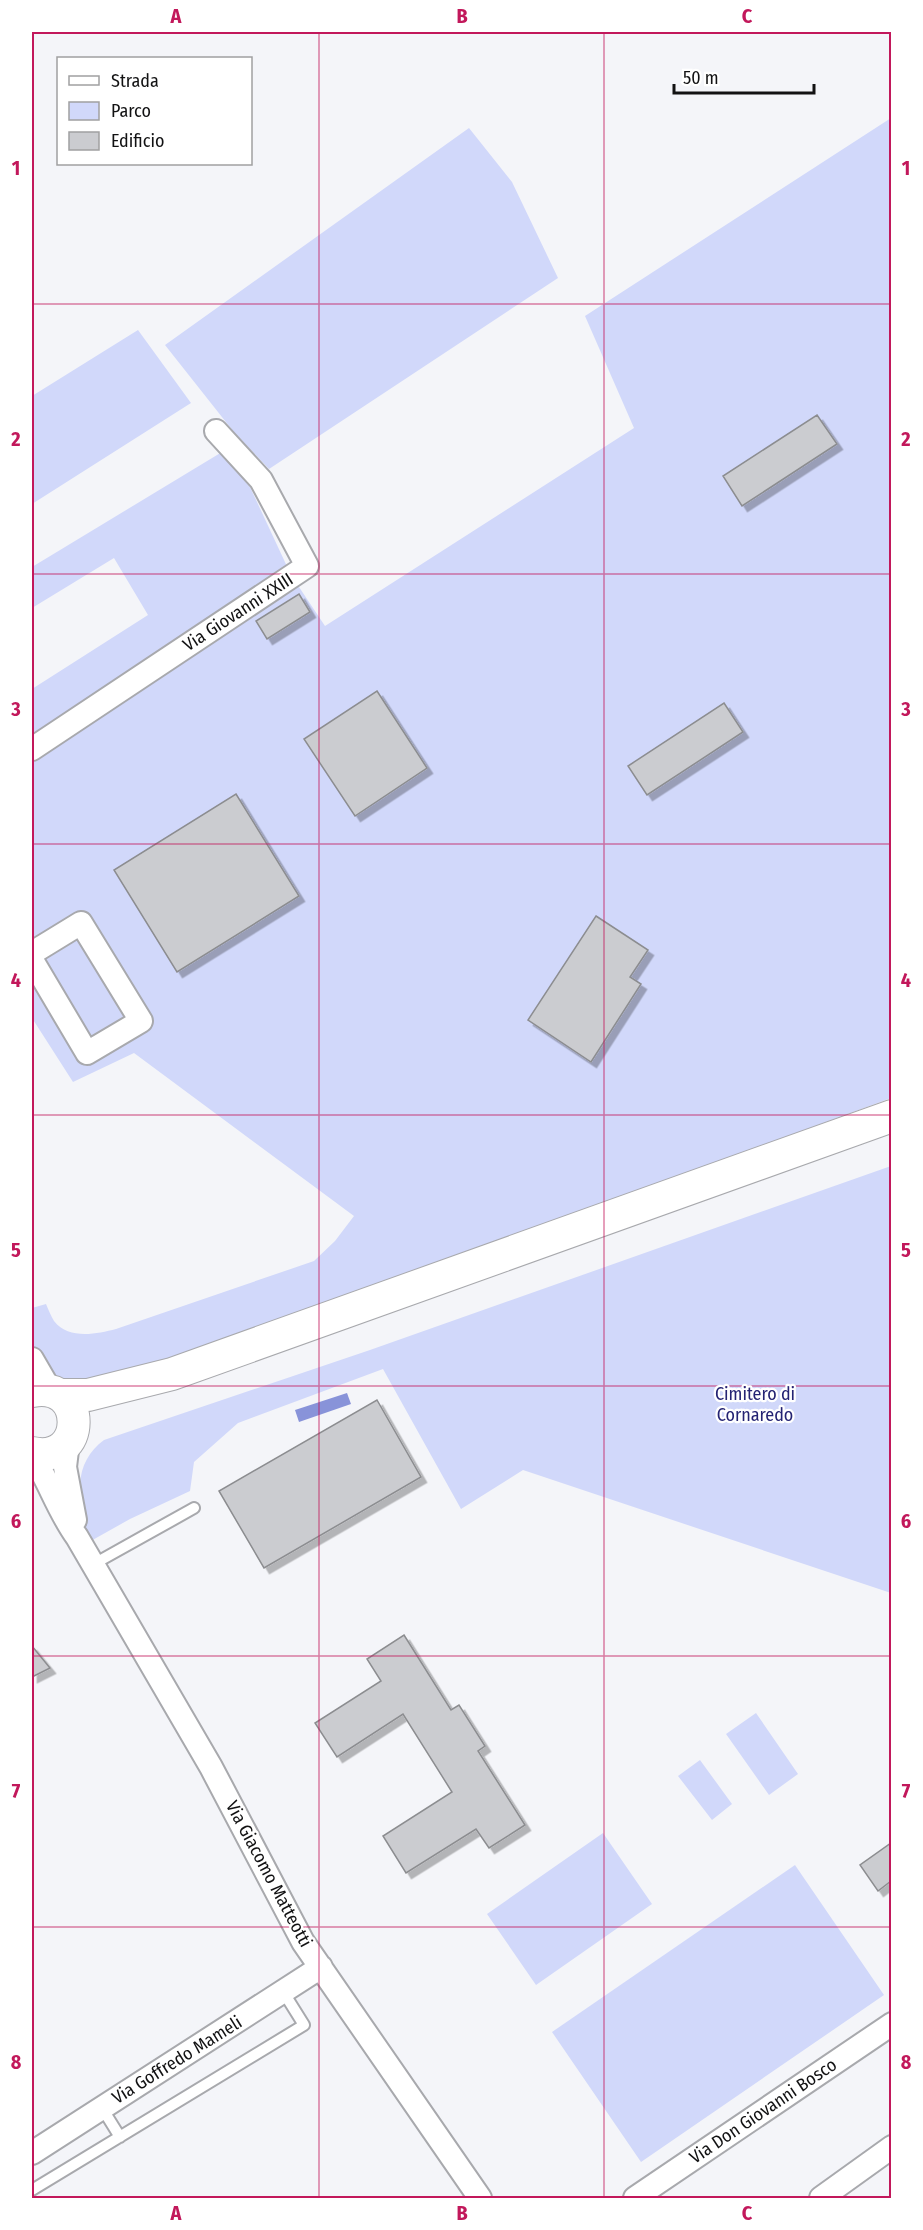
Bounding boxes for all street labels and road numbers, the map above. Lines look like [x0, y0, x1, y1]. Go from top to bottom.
street label: Via Giovanni XXIII [179, 568, 297, 656]
street label: Via Giacomo Matteotti [221, 1797, 317, 1951]
street label: Via Goffredo Mameli [108, 2011, 246, 2109]
street label: Via Don Giovanni Bosco [685, 2054, 841, 2168]

